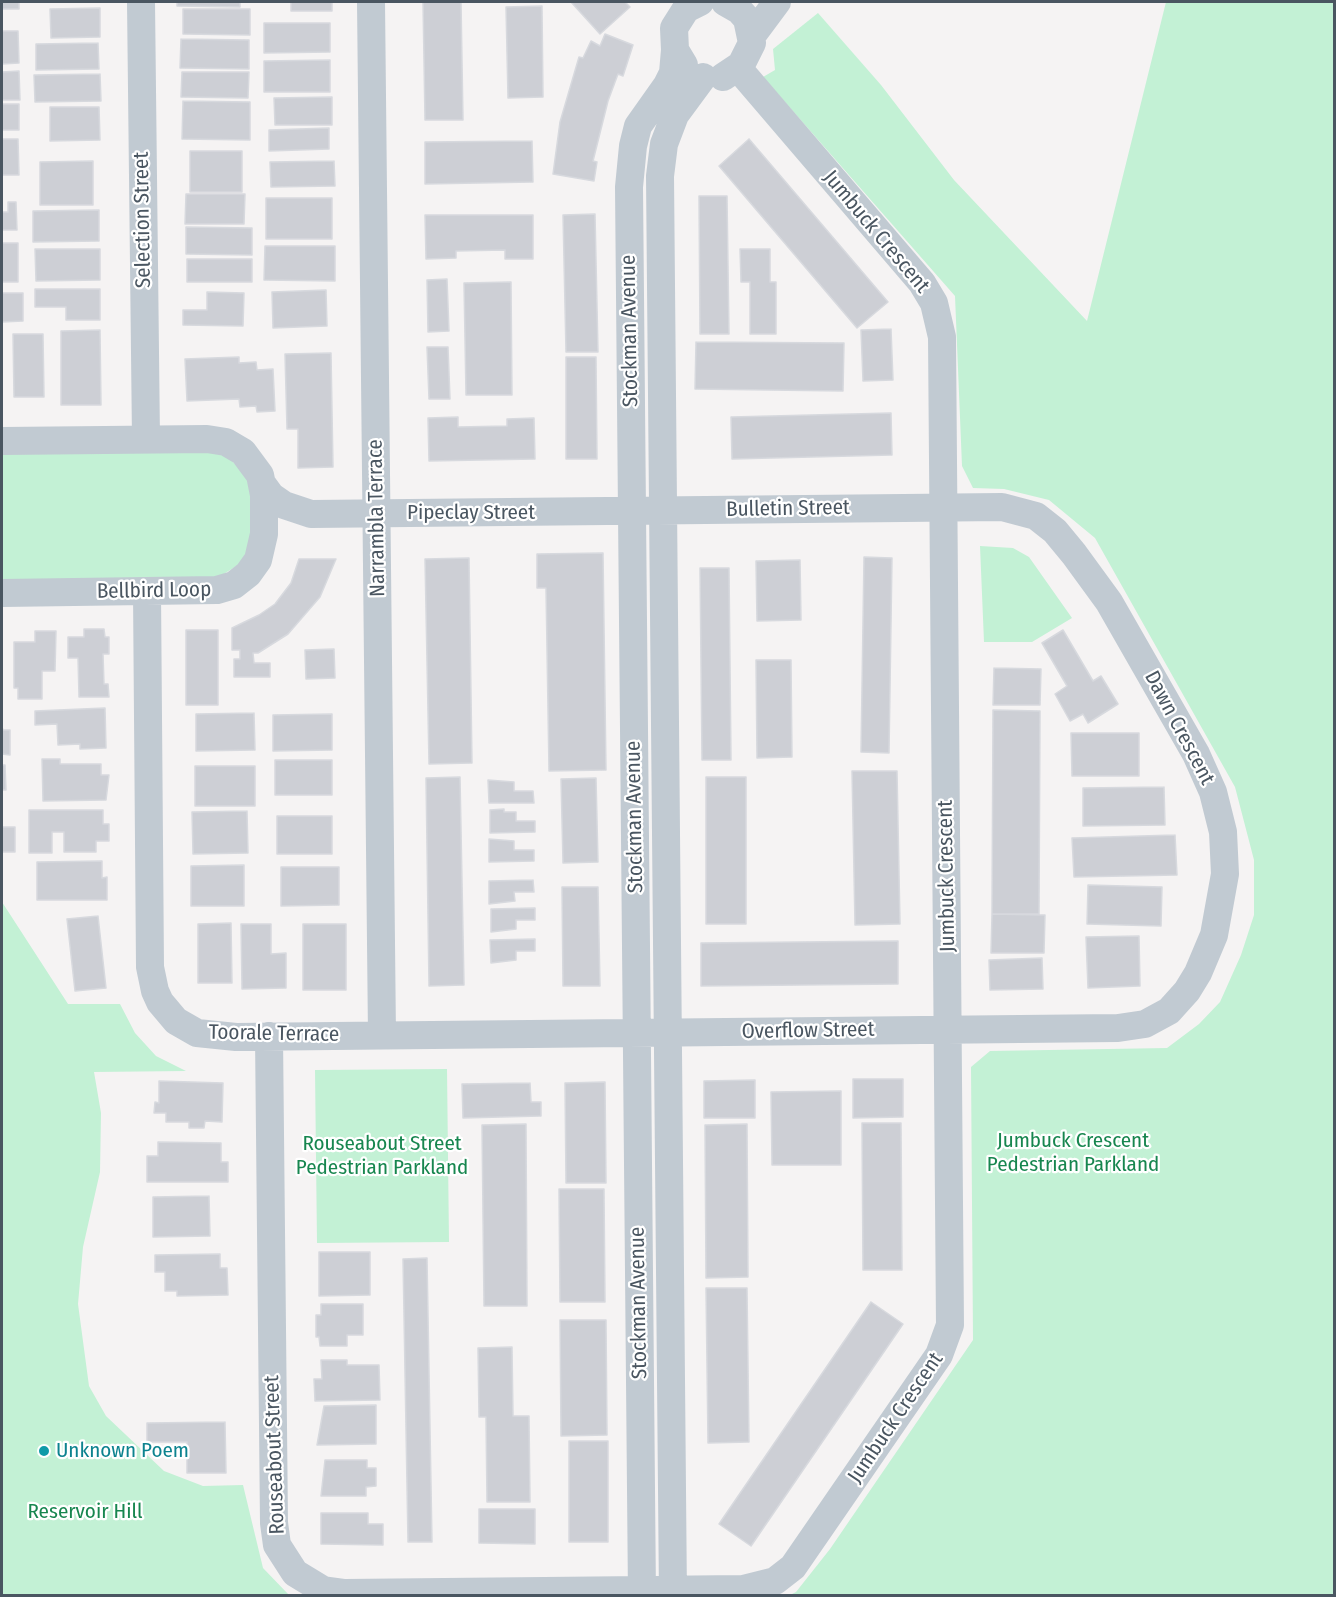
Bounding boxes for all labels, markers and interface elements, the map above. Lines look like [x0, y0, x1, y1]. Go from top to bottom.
street label: Selection Street [129, 152, 157, 288]
street label: Jumbuck Crescent [817, 166, 935, 298]
street label: Stockman Avenue [616, 255, 644, 407]
street label: Narrambla Terrace [363, 439, 391, 597]
street label: Bulletin Street [726, 495, 850, 523]
street label: Pipeclay Street [407, 500, 535, 526]
street label: Bellbird Loop [97, 577, 211, 605]
street label: Dawn Crescent [1138, 667, 1220, 789]
street label: Stockman Avenue [621, 741, 649, 893]
street label: Jumbuck Crescent [933, 800, 961, 952]
street label: Overflow Street [741, 1017, 875, 1045]
street label: Toorale Terrace [209, 1020, 339, 1048]
park label: Jumbuck Crescent Pedestrian Parkland [987, 1128, 1159, 1178]
park label: Rouseabout Street Pedestrian Parkland [296, 1131, 468, 1181]
street label: Stockman Avenue [625, 1227, 653, 1379]
street label: Jumbuck Crescent [843, 1348, 949, 1488]
street label: Rouseabout Street [260, 1375, 290, 1535]
place label: Unknown Poem [56, 1438, 189, 1464]
marker: Unknown Poem [37, 1444, 51, 1458]
park label: Reservoir Hill [27, 1499, 143, 1525]

